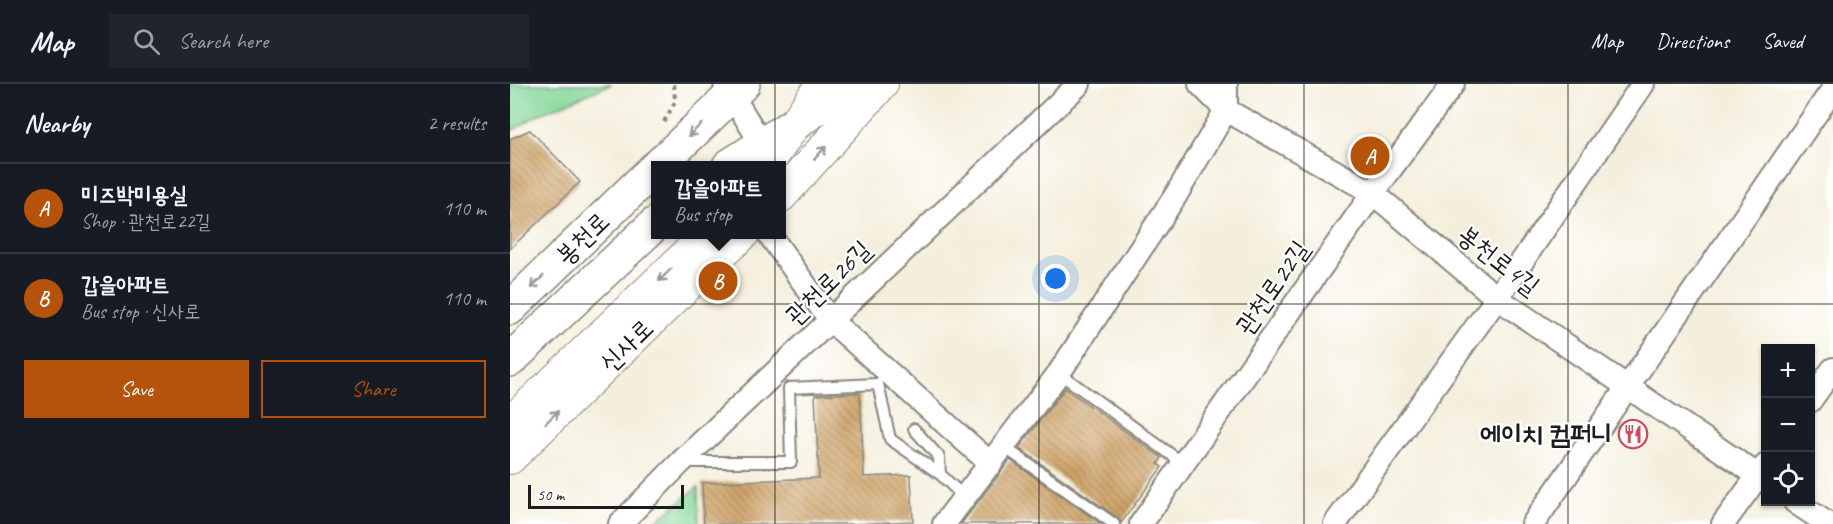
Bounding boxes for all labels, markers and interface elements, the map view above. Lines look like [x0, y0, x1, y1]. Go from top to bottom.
search box [109, 14, 529, 68]
text: Map [30, 24, 73, 59]
icon: search [130, 25, 163, 58]
text: Search here [178, 27, 268, 55]
text: Map [1591, 28, 1623, 54]
text: Directions [1656, 28, 1729, 54]
text: Saved [1762, 28, 1803, 54]
text: Nearby [24, 107, 89, 140]
text: 2 results [427, 111, 486, 136]
one-way arrow [687, 123, 702, 137]
pin: A [1350, 134, 1390, 178]
one-way arrow [813, 146, 827, 161]
popup [651, 161, 786, 239]
text: 갑을아파트 [674, 174, 763, 202]
text: 미즈박미용실 [81, 181, 187, 209]
text: A [38, 196, 49, 221]
text: 110 m [443, 196, 486, 221]
text: Bus stop [674, 202, 732, 227]
street label: 봉천로 [548, 205, 616, 272]
text: Shop · 관천로22길 [81, 209, 211, 234]
street label: 봉천로4길 [1451, 218, 1546, 303]
street label: 관천로26길 [778, 233, 878, 331]
street label: 관천로22길 [1228, 234, 1317, 341]
pin: B [698, 258, 738, 304]
your location [1041, 264, 1070, 293]
one-way arrow [658, 267, 673, 282]
text: 갑을아파트 [81, 271, 170, 299]
one-way arrow [530, 274, 545, 289]
text: B [38, 286, 49, 311]
text: 110 m [443, 286, 486, 311]
text: Bus stop · 신사로 [81, 299, 200, 324]
street label: 신사로 [592, 312, 660, 379]
map controls [1761, 344, 1815, 506]
button: + [1761, 344, 1815, 398]
button: Save [24, 360, 249, 418]
button: Share [261, 360, 486, 418]
button: − [1761, 398, 1815, 452]
one-way arrow [544, 410, 559, 424]
place label: 에이치 컴퍼니 [1480, 418, 1612, 451]
restaurant icon: 에이치 컴퍼니 [1617, 418, 1649, 450]
button: locate [1761, 452, 1815, 506]
scale bar [528, 482, 684, 510]
text: 50 m [537, 485, 564, 505]

